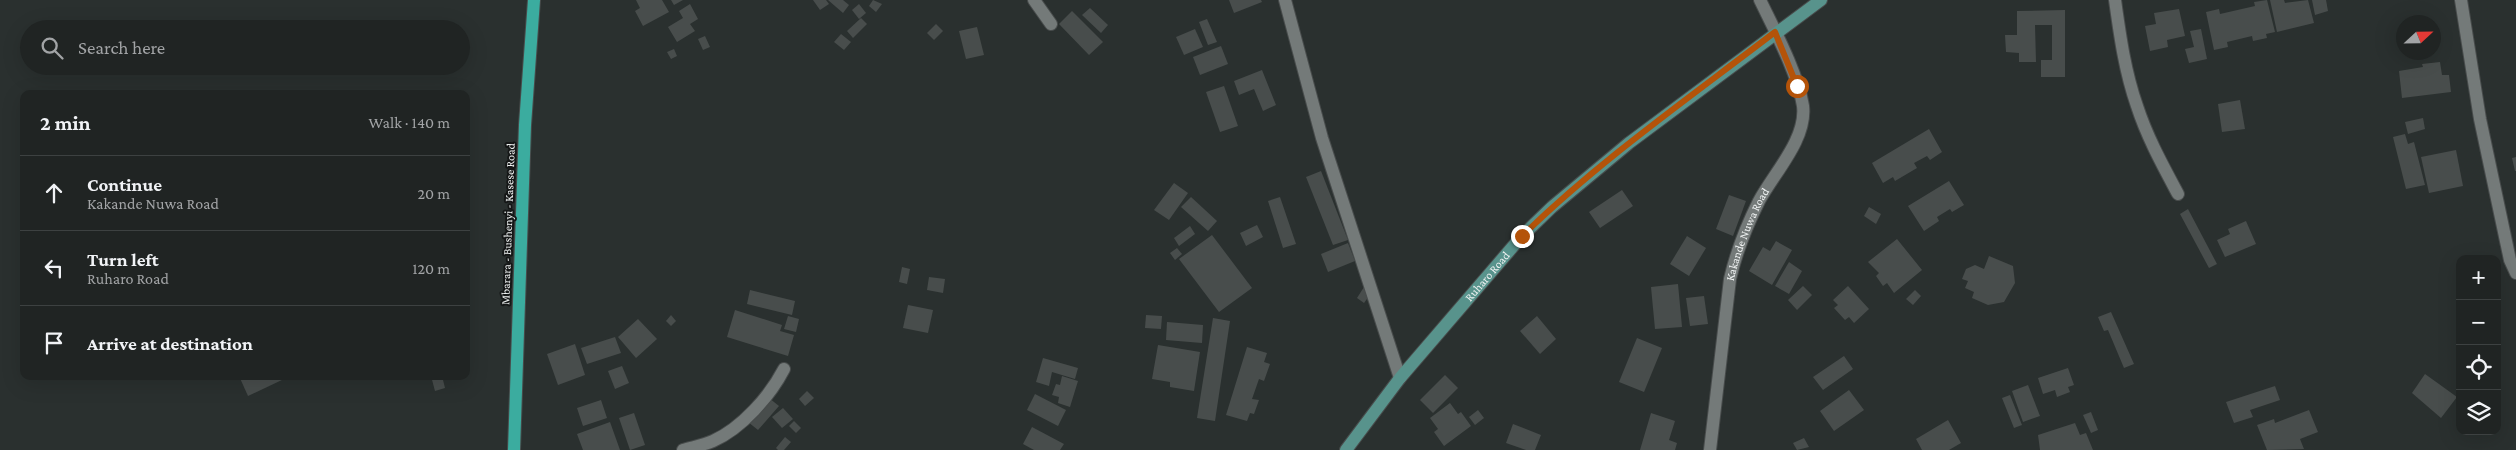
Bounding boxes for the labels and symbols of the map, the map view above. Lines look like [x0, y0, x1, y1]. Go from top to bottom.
north arrow [2396, 15, 2441, 60]
route start [1786, 75, 1809, 98]
street label: Mbarara - Bushenyi - Kasese Road [498, 142, 518, 305]
street label: Kakande Nuwa Road [1723, 185, 1772, 282]
route end [1511, 225, 1534, 248]
street label: Ruharo Road [1462, 248, 1513, 304]

